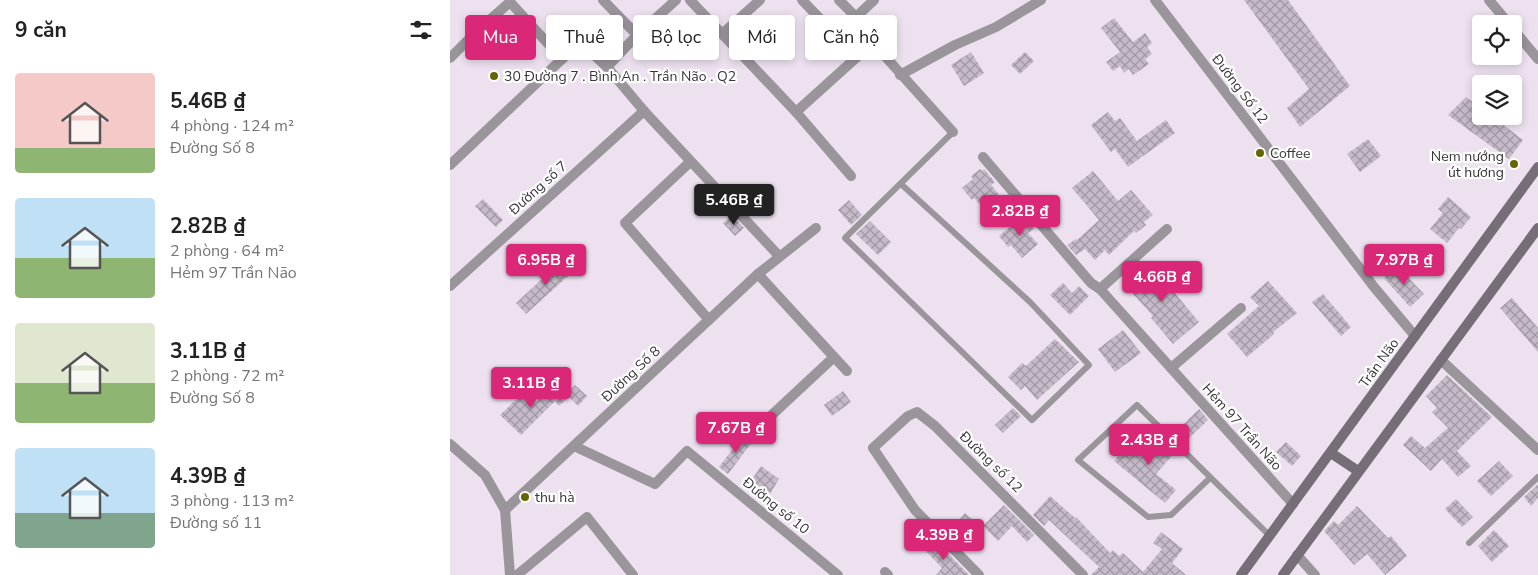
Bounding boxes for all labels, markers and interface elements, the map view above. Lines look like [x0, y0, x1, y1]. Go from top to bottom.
chip: Mua [465, 15, 536, 60]
chip: Thuê [546, 15, 623, 60]
chip: Bộ lọc [633, 15, 719, 60]
chip: Mới [729, 15, 795, 60]
chip: Căn hộ [805, 15, 897, 60]
map controls [1472, 15, 1522, 125]
button: locate [1472, 15, 1522, 65]
text: 9 căn [15, 16, 67, 44]
icon: filters [407, 16, 435, 44]
street label: Đường Số 12 [1207, 50, 1272, 128]
place label: 30 Đường 7 . Bình An . Trần Não . Q2 [504, 67, 736, 86]
marker: 30 Đường 7 . Bình An . Trần Não . Q2 [488, 70, 500, 82]
button: layers [1472, 75, 1522, 125]
text: 5.46B ₫ [170, 87, 246, 115]
icon: home [55, 93, 115, 153]
text: 4 phòng · 124 m² [170, 115, 294, 137]
text: Đường Số 8 [170, 137, 255, 159]
place label: Coffee [1270, 144, 1310, 163]
marker: Coffee [1254, 147, 1266, 159]
place label: Nem nướng út hương [1431, 147, 1504, 182]
street label: Đường số 7 [504, 157, 571, 220]
marker: Nem nướng út hương [1508, 158, 1520, 170]
pin: 5.46B ₫ [688, 184, 780, 226]
text: 5.46B ₫ [705, 189, 763, 211]
pin: 2.82B ₫ [974, 194, 1066, 237]
text: 2.82B ₫ [991, 200, 1049, 222]
text: 2.82B ₫ [170, 212, 246, 240]
icon: home [55, 218, 115, 278]
text: 2 phòng · 64 m² [170, 240, 284, 262]
pin: 6.95B ₫ [500, 244, 592, 286]
pin: 7.97B ₫ [1358, 244, 1450, 286]
text: 6.95B ₫ [517, 249, 575, 271]
text: 7.97B ₫ [1375, 249, 1433, 271]
pin: 4.66B ₫ [1116, 260, 1208, 303]
text: Hẻm 97 Trần Não [170, 262, 297, 284]
text: 4.66B ₫ [1133, 266, 1191, 288]
street label: Trần Não [1355, 334, 1404, 392]
text: 3.11B ₫ [170, 337, 246, 365]
street label: Đường Số 8 [597, 342, 665, 407]
icon: home [55, 343, 115, 403]
text: 2 phòng · 72 m² [170, 365, 284, 387]
pin: 3.11B ₫ [485, 366, 577, 409]
text: 3.11B ₫ [502, 372, 560, 394]
street label: Hẻm 97 Trần Não [1198, 379, 1286, 475]
text: Đường Số 8 [170, 387, 255, 409]
pin: 7.67B ₫ [690, 412, 782, 454]
text: 7.67B ₫ [707, 417, 765, 439]
pin: 2.43B ₫ [1103, 424, 1195, 466]
street label: Đường số 12 [955, 426, 1027, 497]
text: 2.43B ₫ [1120, 429, 1178, 451]
text: 4.39B ₫ [170, 462, 246, 490]
icon: home [55, 468, 115, 528]
street label: Đường số 10 [738, 473, 813, 539]
place label: thu hà [535, 488, 575, 507]
text: 3 phòng · 113 m² [170, 490, 294, 512]
marker: thu hà [519, 491, 531, 503]
text: Đường số 11 [170, 512, 262, 534]
pin: 4.39B ₫ [898, 518, 990, 561]
text: 4.39B ₫ [915, 524, 973, 546]

